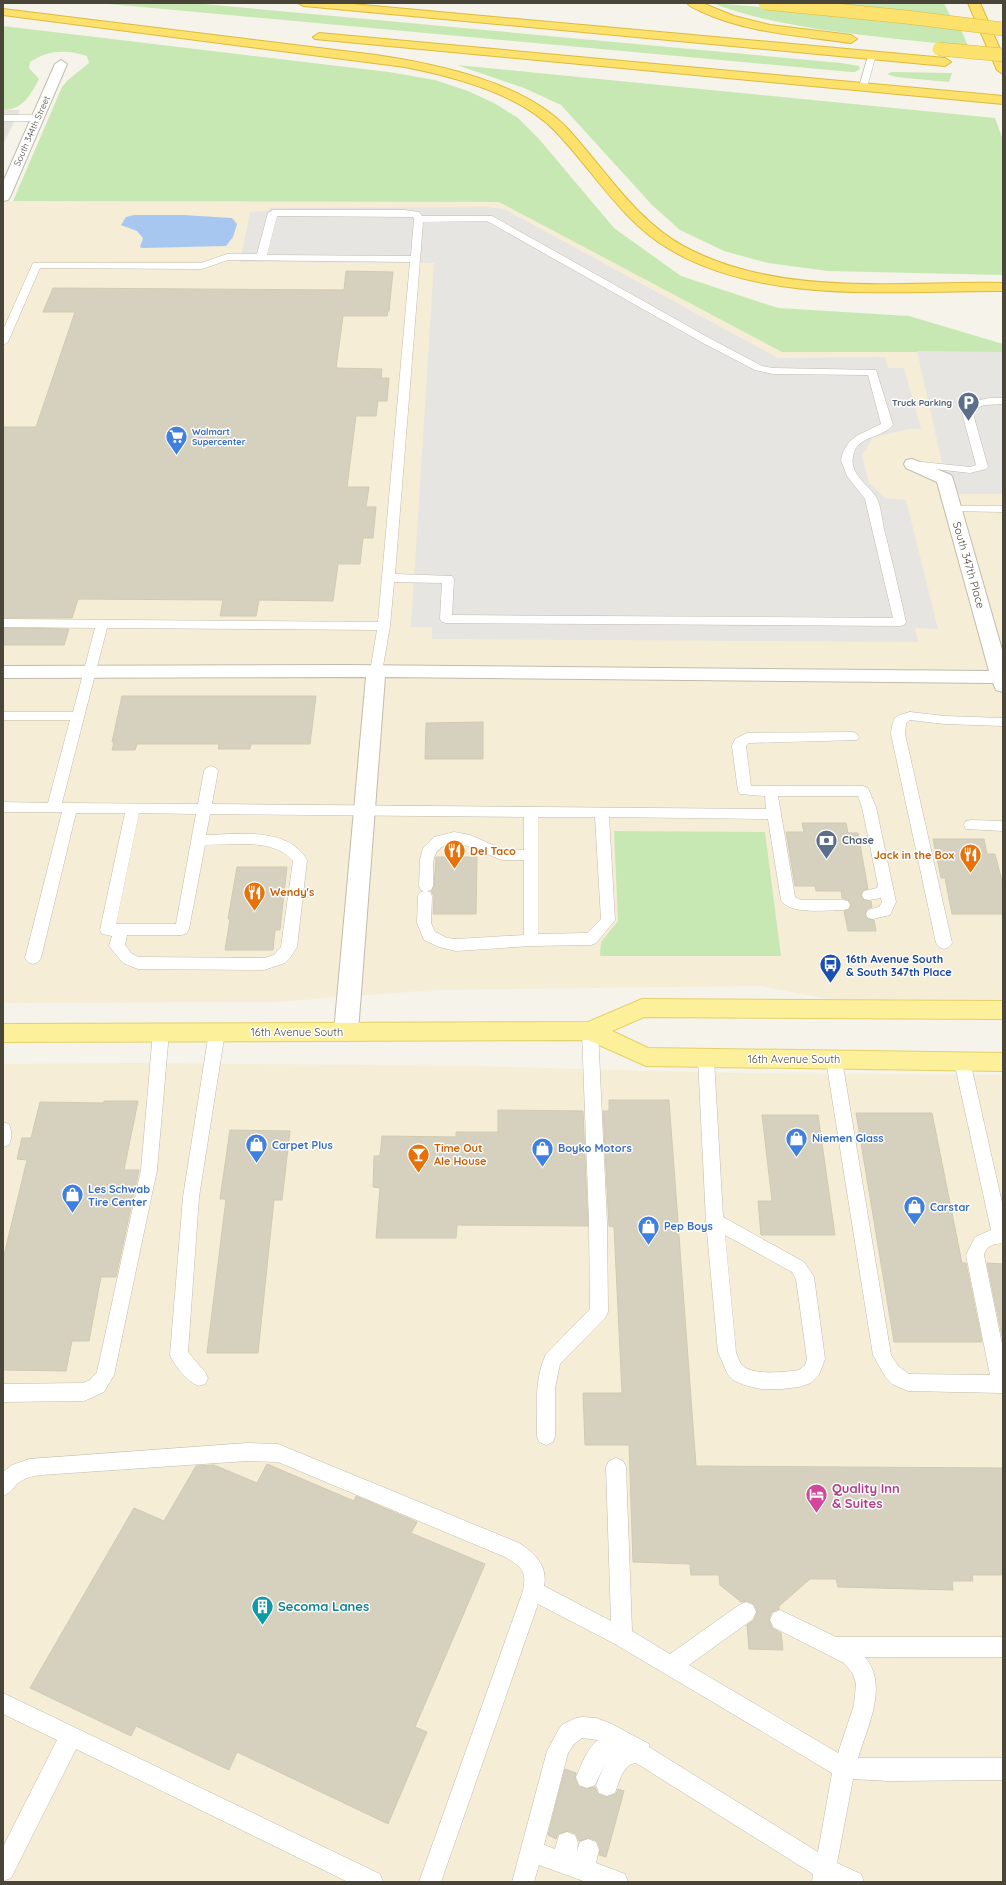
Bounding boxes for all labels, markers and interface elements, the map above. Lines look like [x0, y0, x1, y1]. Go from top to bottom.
street label: South 344th Street [11, 94, 52, 168]
parking icon: Truck Parking [955, 390, 981, 423]
place label: Truck Parking [892, 397, 952, 408]
supermarket icon: Walmart Supercenter [164, 424, 190, 457]
place label: Walmart Supercenter [192, 426, 246, 447]
street label: South 347th Place [950, 520, 988, 610]
bank icon: Chase [813, 827, 839, 860]
place label: Chase [842, 833, 875, 847]
restaurant icon: Del Taco [441, 838, 467, 871]
restaurant icon: Jack in the Box [957, 842, 983, 875]
place label: Del Taco [470, 844, 516, 858]
place label: Jack in the Box [874, 848, 955, 862]
restaurant icon: Wendy's [242, 879, 268, 912]
place label: Wendy's [270, 885, 314, 899]
bus stop icon: 16th Avenue South & South 347th Place [818, 952, 844, 985]
place label: 16th Avenue South & South 347th Place [846, 952, 952, 979]
street label: 16th Avenue South [251, 1025, 343, 1039]
street label: 16th Avenue South [748, 1052, 840, 1066]
shop icon: Niemen Glass [783, 1125, 809, 1158]
place label: Niemen Glass [812, 1131, 884, 1145]
shop icon: Carpet Plus [243, 1132, 269, 1165]
shop icon: Boyko Motors [529, 1135, 555, 1168]
place label: Carpet Plus [272, 1138, 333, 1152]
bar icon: Time Out Ale House [406, 1141, 432, 1174]
place label: Time Out Ale House [434, 1141, 487, 1168]
place label: Boyko Motors [558, 1141, 632, 1155]
shop icon: Les Schwab Tire Center [60, 1182, 86, 1215]
place label: Les Schwab Tire Center [88, 1182, 150, 1209]
shop icon: Carstar [902, 1194, 928, 1227]
place label: Carstar [930, 1200, 970, 1214]
shop icon: Pep Boys [635, 1213, 661, 1246]
place label: Pep Boys [664, 1219, 713, 1233]
place label: Quality Inn & Suites [832, 1480, 900, 1511]
hotel icon: Quality Inn & Suites [804, 1482, 830, 1515]
building icon: Secoma Lanes [249, 1593, 275, 1626]
place label: Secoma Lanes [278, 1598, 369, 1614]

